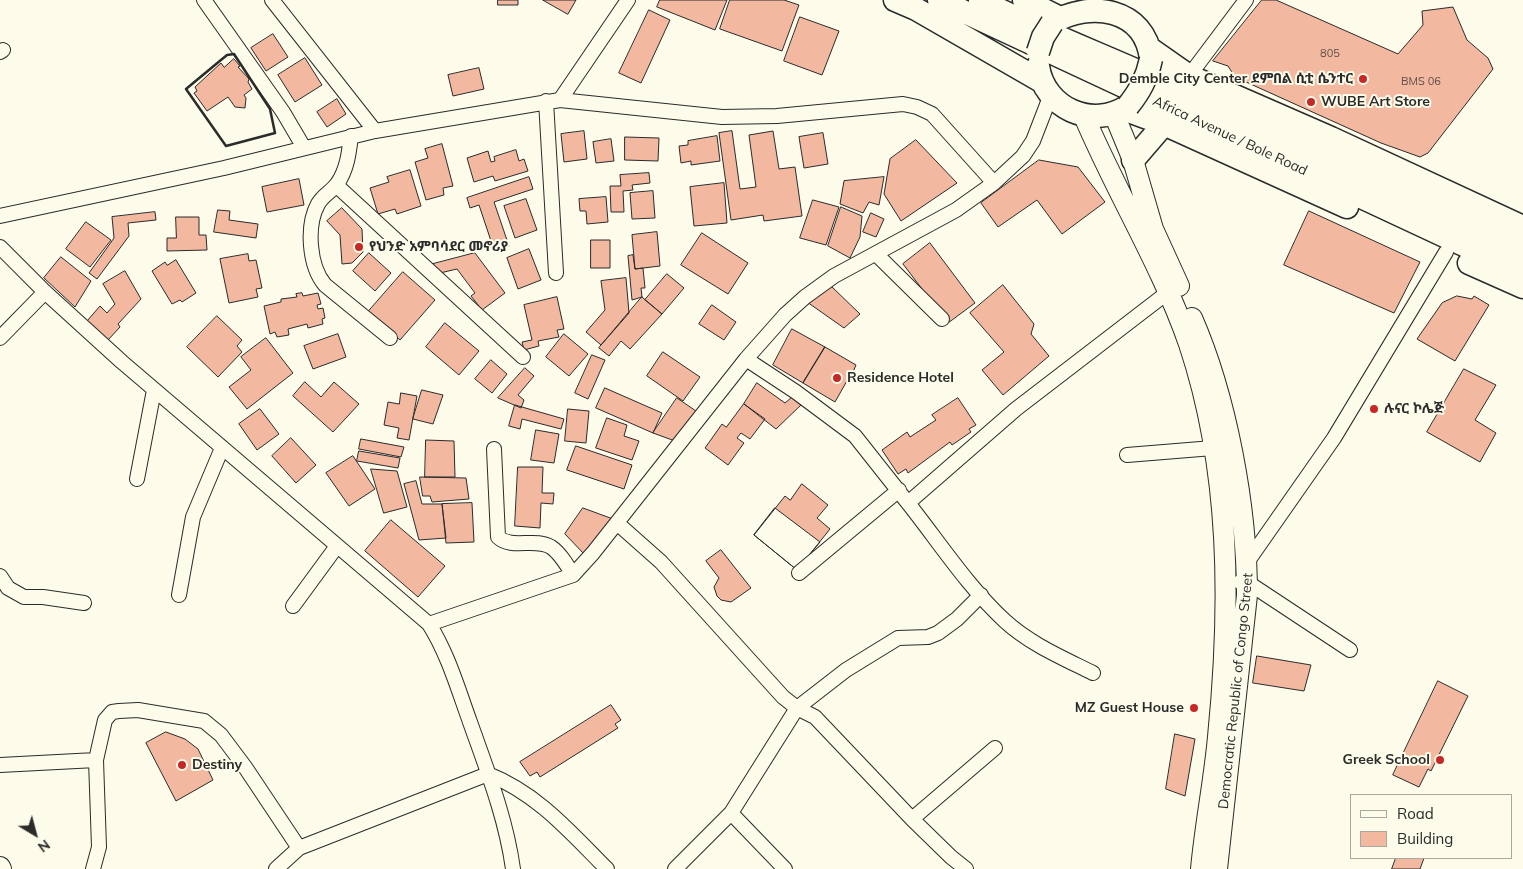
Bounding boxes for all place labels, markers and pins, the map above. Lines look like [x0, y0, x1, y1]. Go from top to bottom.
place label: Demble City Center ደምበል ሲቲ ሴንተር [1119, 71, 1353, 87]
marker: Demble City Center ደምበል ሲቲ ሴንተር [1357, 73, 1369, 85]
place label: WUBE Art Store [1321, 94, 1430, 110]
marker: WUBE Art Store [1305, 96, 1317, 108]
place label: የህንድ አምባሳደር መኖሪያ [369, 239, 508, 255]
marker: የህንድ አምባሳደር መኖሪያ [353, 241, 365, 253]
place label: Residence Hotel [847, 370, 954, 386]
marker: Residence Hotel [831, 372, 843, 384]
place label: ሉናር ኮሌጅ [1384, 401, 1444, 417]
marker: ሉናር ኮሌጅ [1368, 403, 1380, 415]
place label: MZ Guest House [1075, 700, 1184, 716]
marker: MZ Guest House [1188, 702, 1200, 714]
place label: Greek School [1343, 752, 1430, 768]
marker: Greek School [1434, 754, 1446, 766]
place label: Destiny [192, 757, 242, 773]
marker: Destiny [176, 759, 188, 771]

